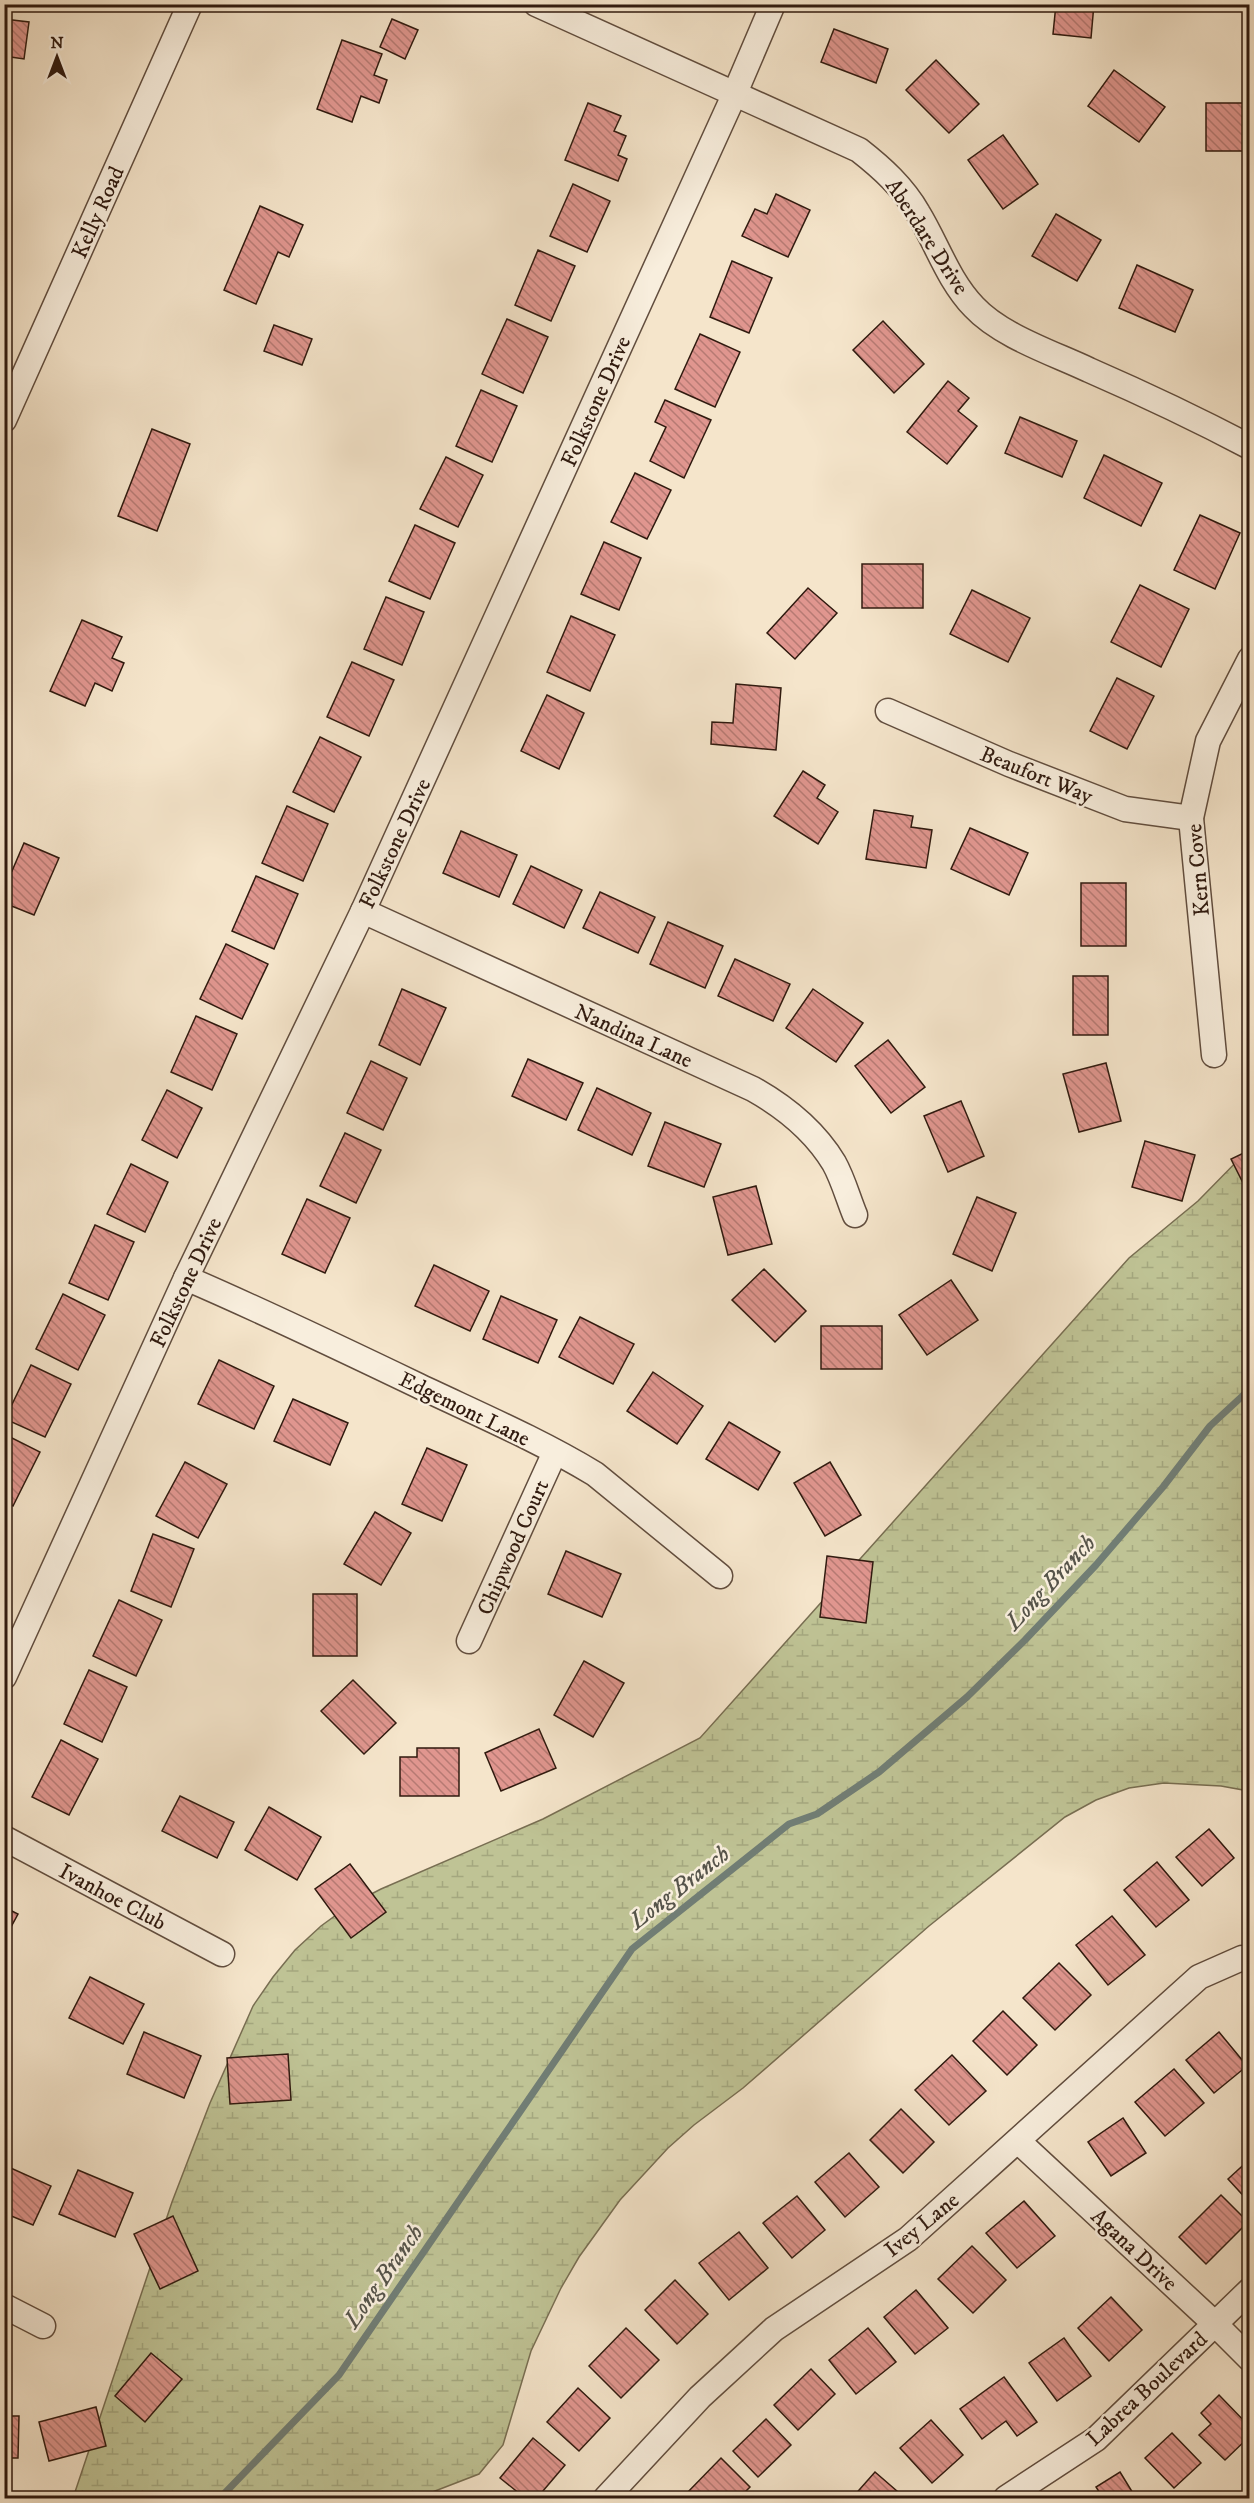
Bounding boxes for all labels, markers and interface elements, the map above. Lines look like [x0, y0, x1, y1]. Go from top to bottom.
north arrow [27, 27, 87, 87]
text: N [50, 33, 64, 53]
street label: Kelly Road [66, 162, 131, 263]
street label: Aberdare Drive [879, 174, 974, 300]
street label: Folkstone Drive [556, 332, 637, 471]
street label: Beaufort Way [976, 741, 1097, 810]
street label: Folkstone Drive [353, 774, 437, 913]
street label: Kern Cove [1181, 822, 1216, 917]
street label: Nandina Lane [570, 998, 697, 1074]
street label: Folkstone Drive [144, 1213, 228, 1352]
street label: Edgemont Lane [394, 1366, 534, 1453]
street label: Chipwood Court [472, 1476, 555, 1619]
water label: Long Branch [998, 1529, 1103, 1638]
water label: Long Branch [622, 1839, 736, 1938]
street label: Ivanhoe Club [54, 1858, 170, 1937]
street label: Ivey Lane [879, 2187, 965, 2263]
street label: Agana Drive [1085, 2203, 1183, 2297]
water label: Long Branch [336, 2219, 430, 2336]
street label: Labrea Boulevard [1081, 2326, 1213, 2452]

